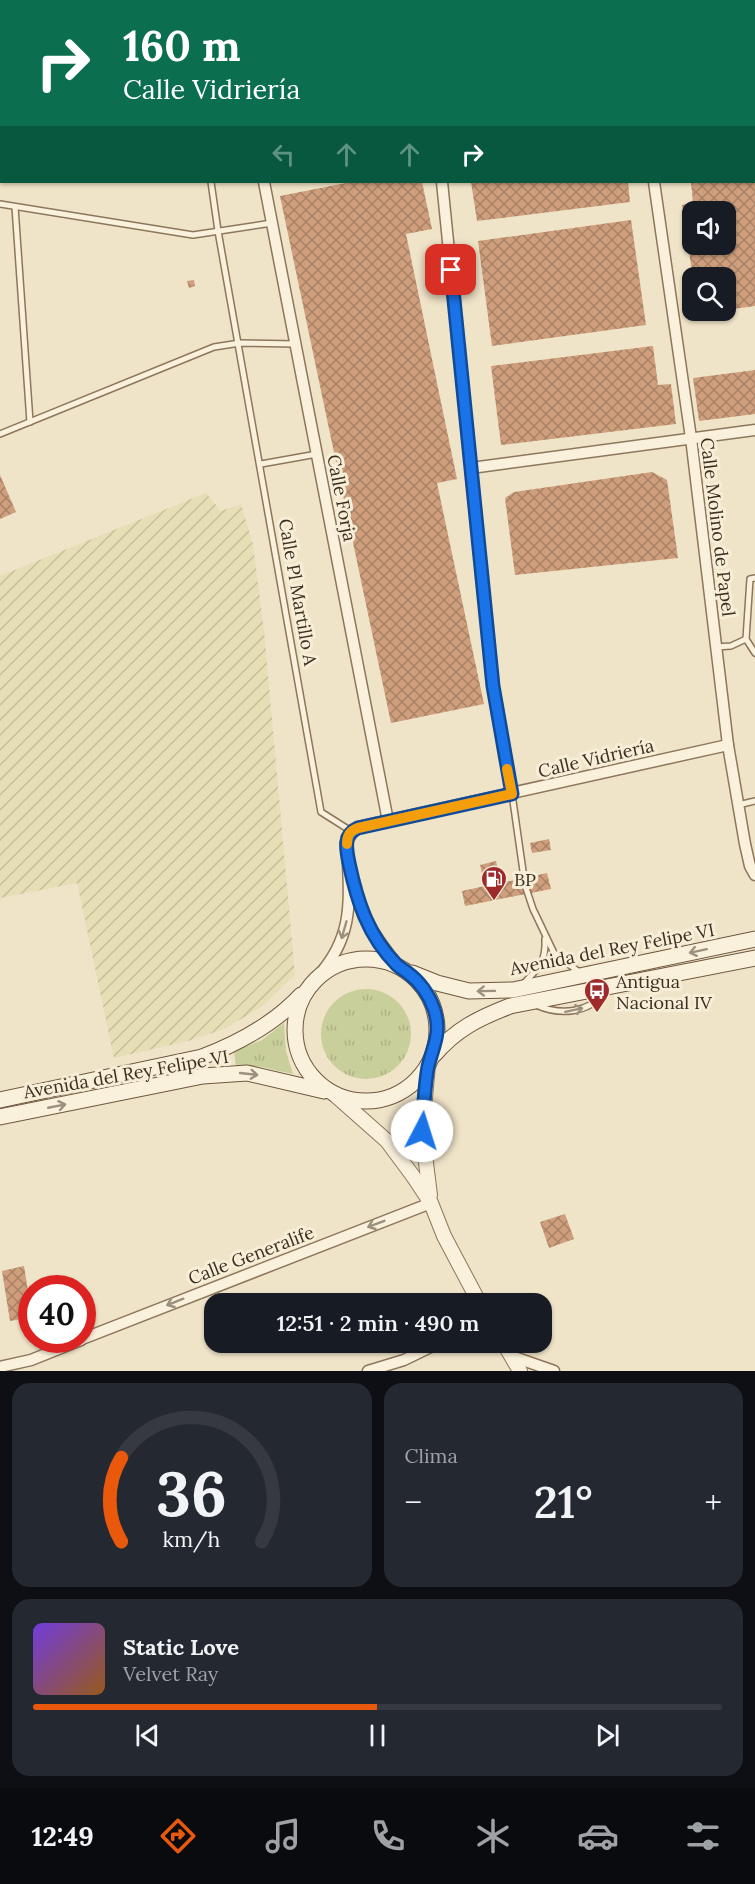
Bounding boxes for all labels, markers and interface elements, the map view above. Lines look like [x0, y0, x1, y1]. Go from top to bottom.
text: 160 m [123, 19, 241, 73]
icon: right [24, 24, 102, 102]
text: Calle Vidriería [123, 72, 300, 106]
icon: left [267, 138, 300, 171]
icon: ahead [330, 138, 363, 171]
icon: ahead [393, 138, 426, 171]
icon: right [456, 138, 489, 171]
map controls [682, 201, 736, 321]
button: sound [682, 201, 736, 255]
pin [425, 244, 476, 295]
icon: arrive [434, 253, 467, 286]
button: search [682, 267, 736, 321]
street label: Calle Molino de Papel [696, 436, 740, 618]
street label: Calle Forja [322, 453, 362, 543]
street label: Calle Pl Martillo A [274, 517, 322, 668]
street label: Calle Vidriería [536, 733, 656, 783]
fuel station icon: BP [479, 864, 509, 902]
place label: BP [514, 868, 536, 891]
street label: Avenida del Rey Felipe VI [507, 918, 716, 980]
one-way arrow [338, 920, 349, 939]
one-way arrow [688, 946, 708, 957]
place label: Antigua Nacional IV [615, 970, 713, 1014]
bus stop icon: Antigua Nacional IV [582, 976, 612, 1014]
one-way arrow [476, 985, 496, 996]
one-way arrow [563, 1004, 583, 1015]
street label: Avenida del Rey Felipe VI [21, 1045, 230, 1104]
one-way arrow [239, 1069, 259, 1080]
position arrow [390, 1099, 454, 1163]
one-way arrow [47, 1100, 67, 1111]
one-way arrow [368, 1219, 386, 1230]
street label: Calle Generalife [185, 1220, 317, 1290]
speed limit sign: 40 [18, 1275, 96, 1353]
one-way arrow [166, 1297, 185, 1308]
text: 12:51 · 2 min · 490 m [277, 1309, 479, 1337]
text: Clima [405, 1443, 458, 1468]
text: 36 [156, 1453, 227, 1533]
text: 21° [534, 1473, 593, 1530]
text: − [405, 1481, 422, 1523]
text: + [704, 1481, 722, 1523]
text: km/h [163, 1525, 221, 1553]
text: Static Love [123, 1633, 239, 1661]
text: Velvet Ray [123, 1661, 218, 1686]
icon: previous [131, 1719, 164, 1752]
icon: pause [361, 1719, 394, 1752]
icon: next [591, 1719, 624, 1752]
icon: directions [157, 1815, 199, 1857]
icon: music [262, 1815, 304, 1857]
icon: phone [367, 1815, 409, 1857]
icon: climate [472, 1815, 514, 1857]
icon: car [577, 1815, 619, 1857]
icon: filters [682, 1815, 724, 1857]
text: 12:49 [31, 1819, 94, 1853]

